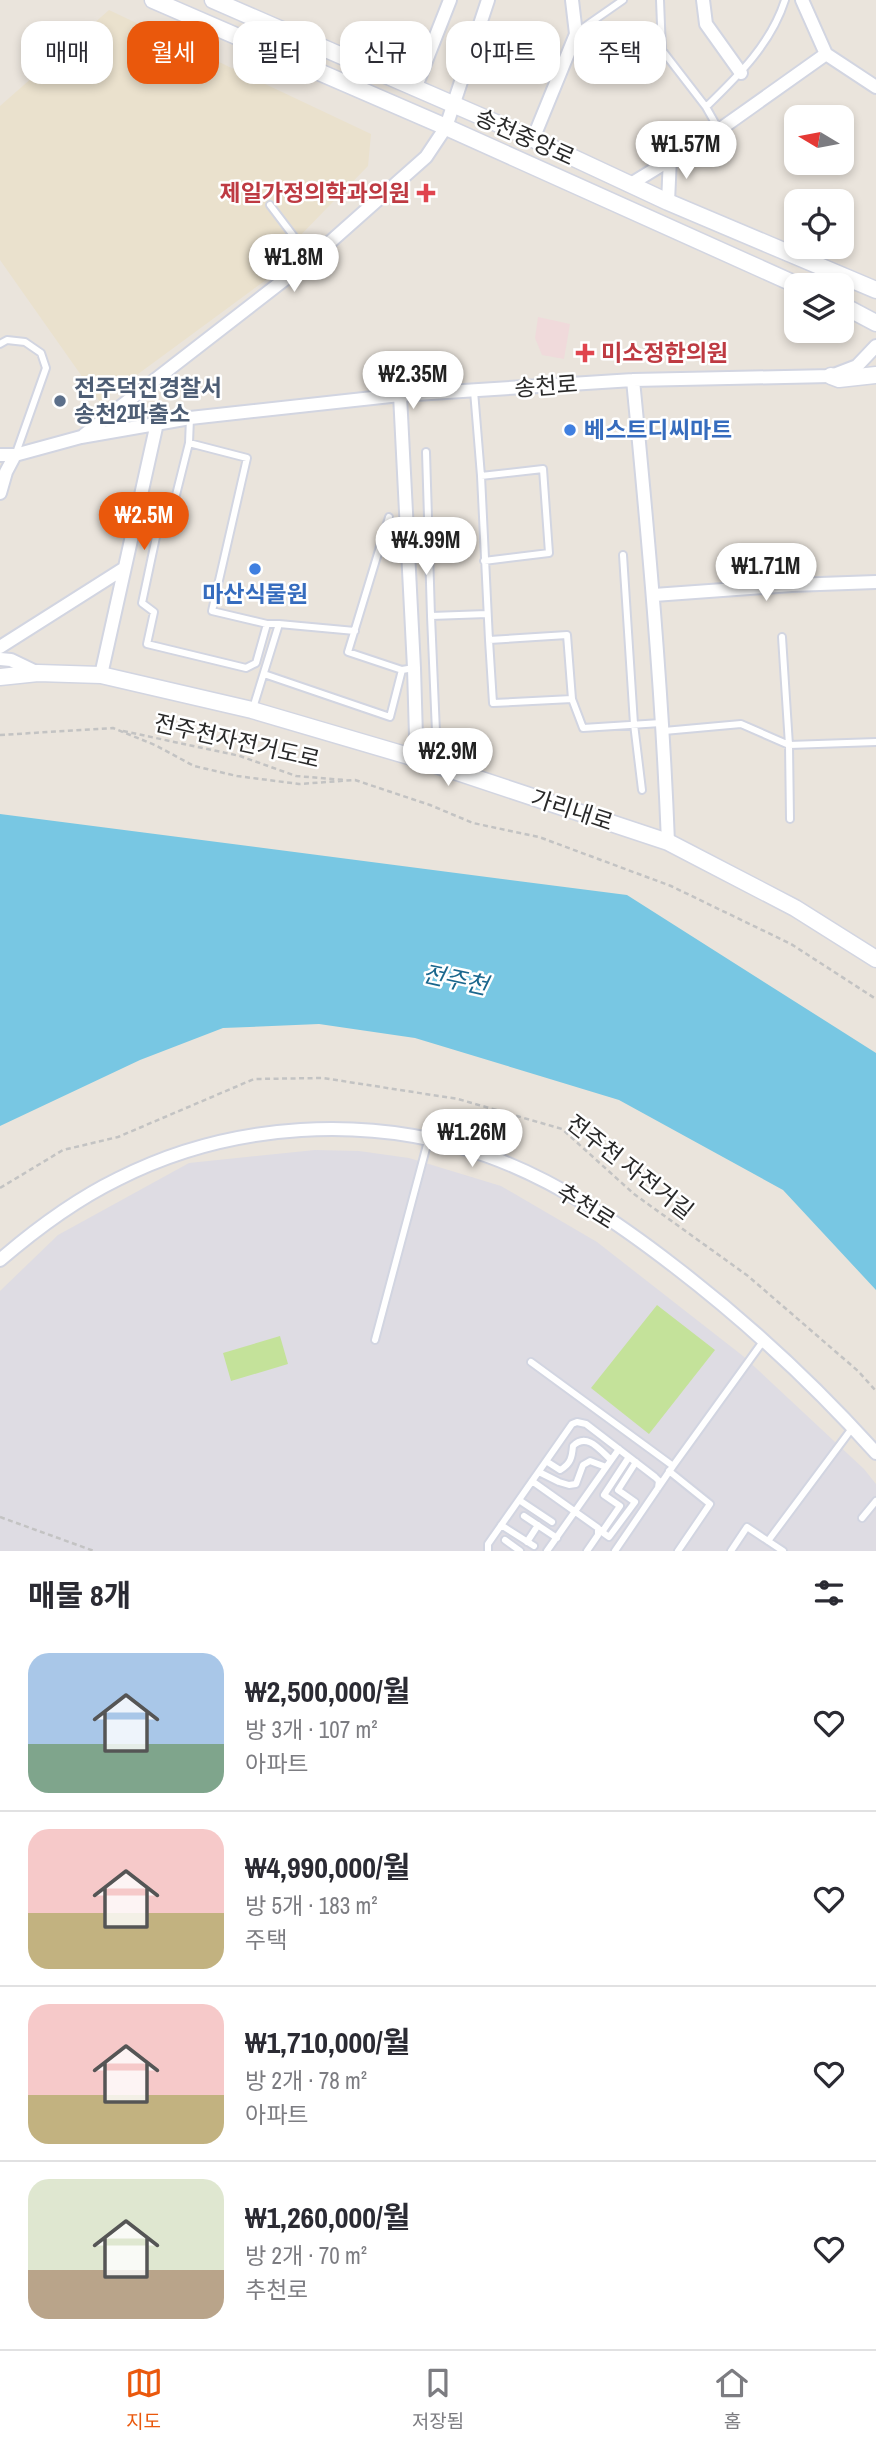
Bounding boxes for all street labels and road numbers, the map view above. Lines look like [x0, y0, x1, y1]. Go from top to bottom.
street label: 송천중앙로 [471, 101, 580, 172]
street label: 송천로 [513, 368, 579, 403]
street label: 전주천자전거도로 [151, 706, 323, 775]
street label: 가리내로 [527, 782, 617, 837]
street label: 전주천 자전거길 [560, 1107, 700, 1226]
street label: 추천로 [551, 1176, 621, 1236]

